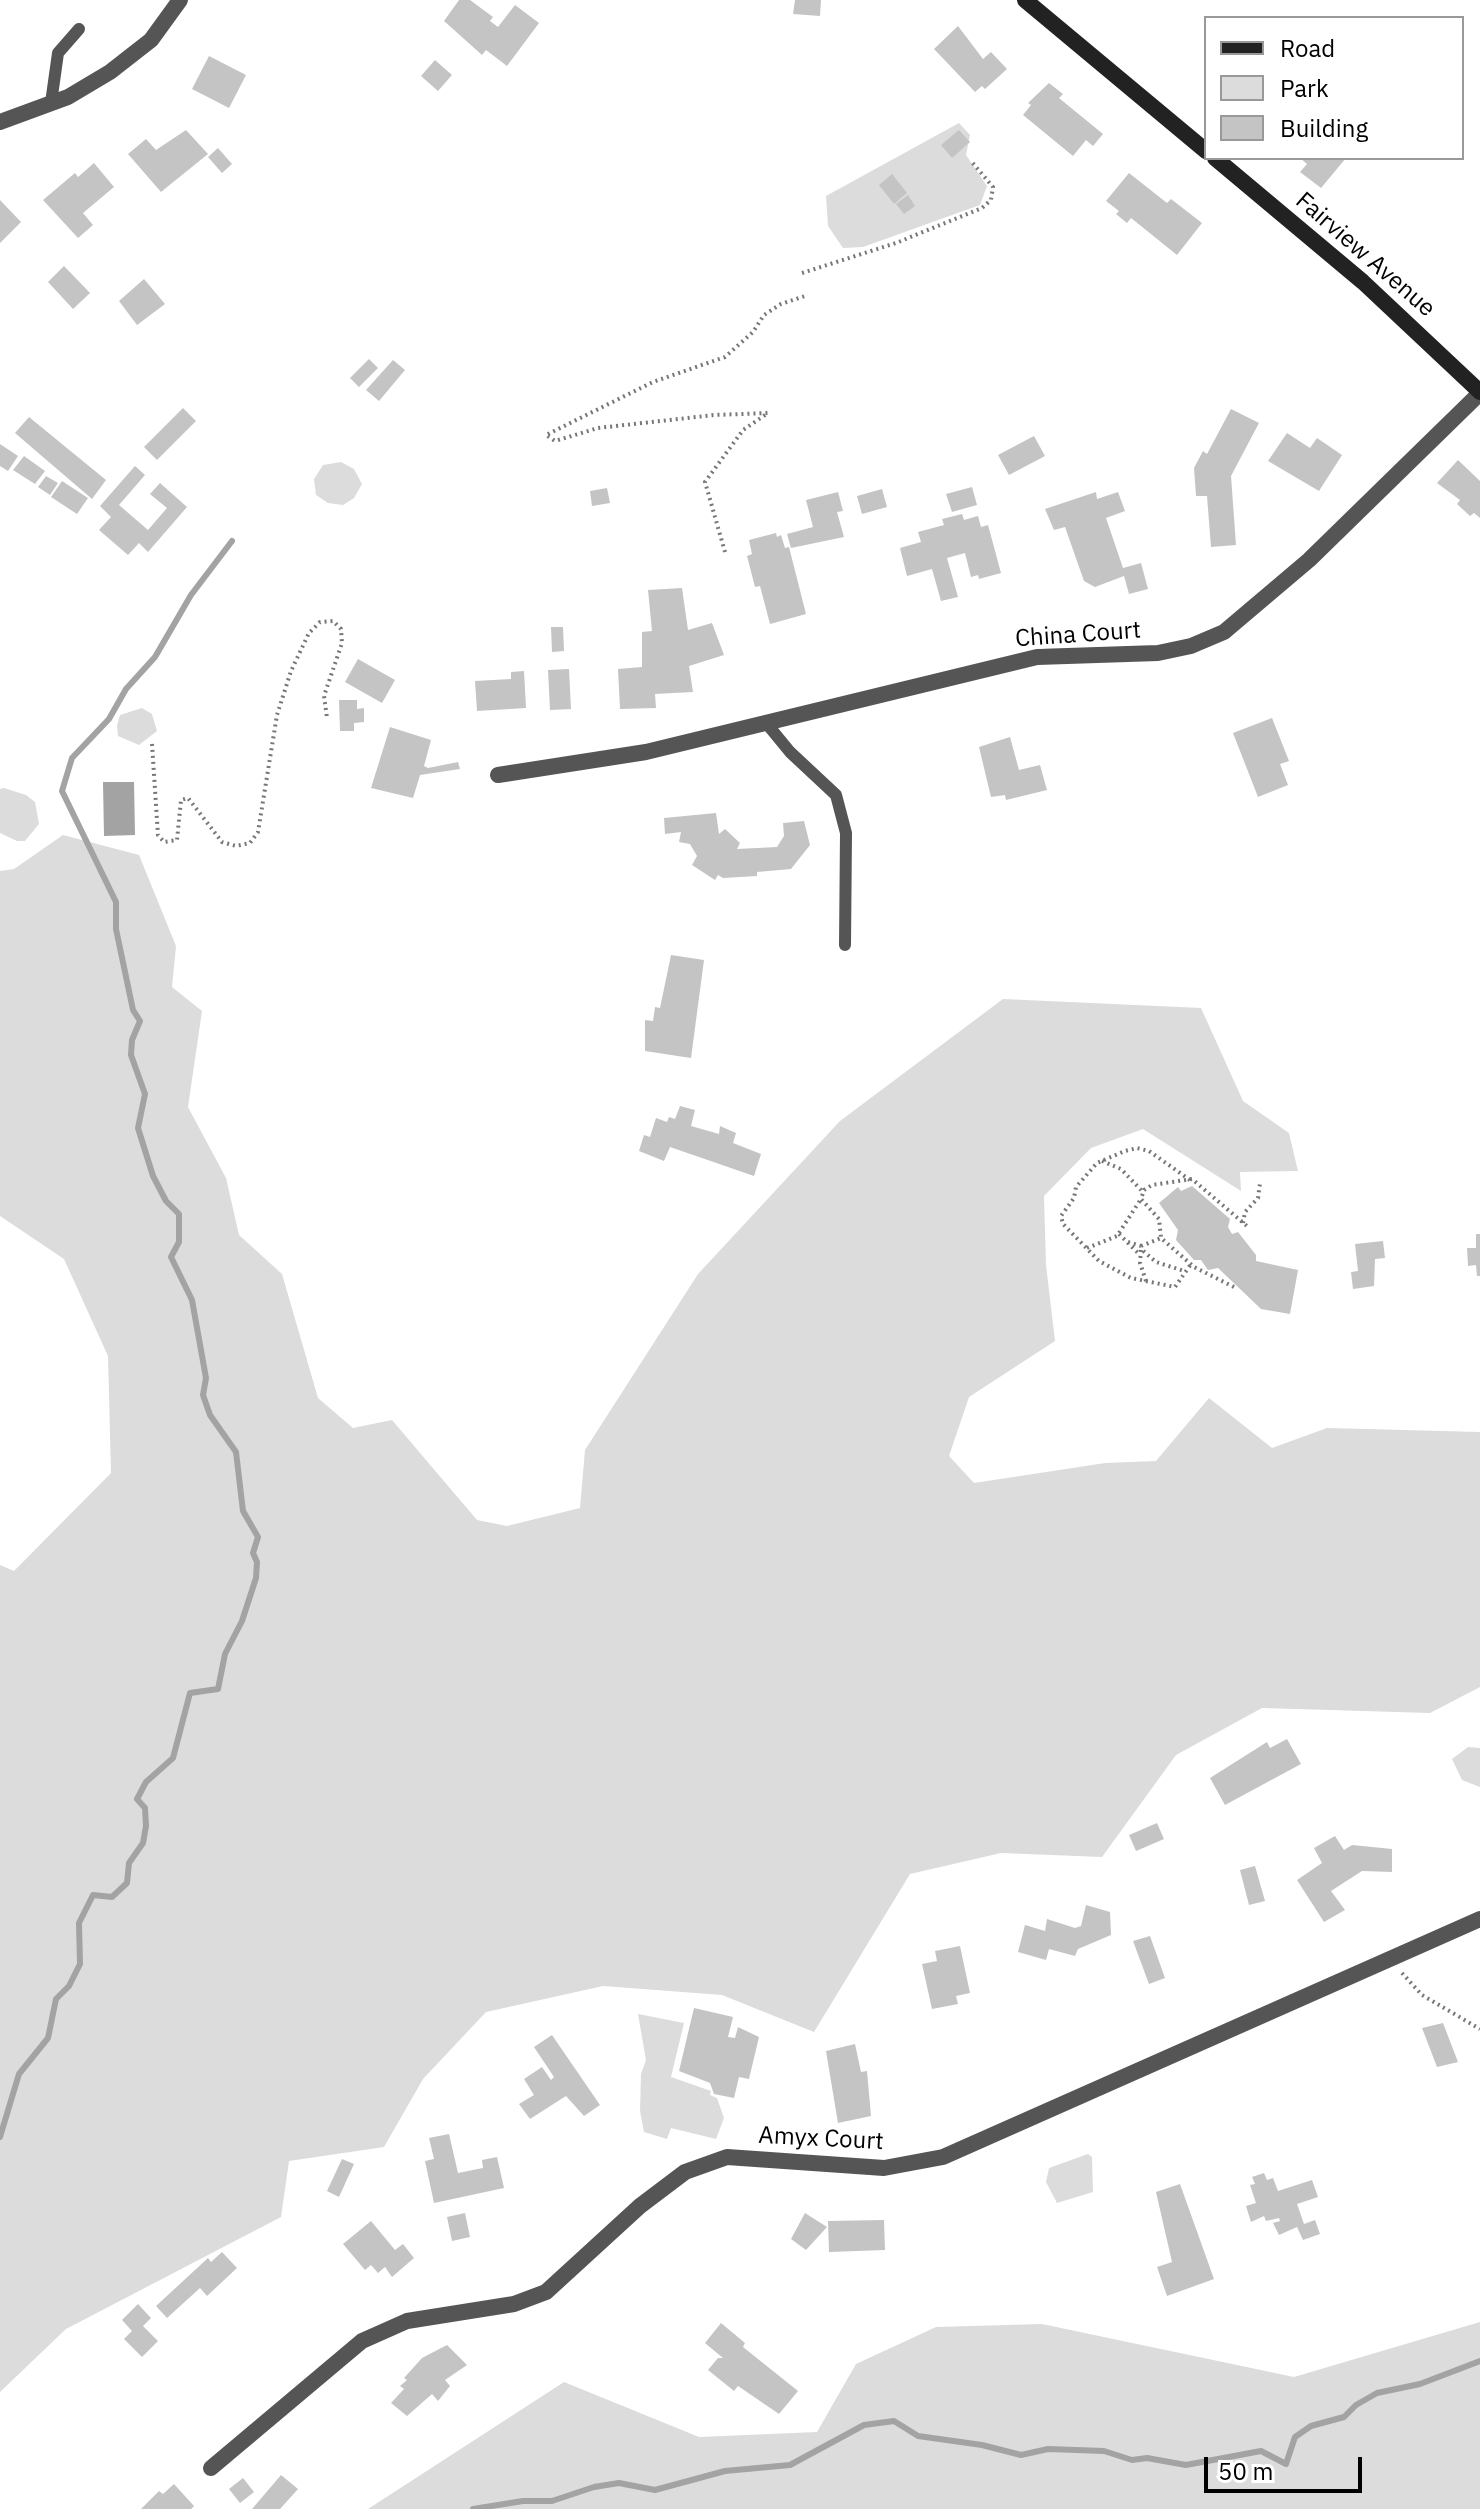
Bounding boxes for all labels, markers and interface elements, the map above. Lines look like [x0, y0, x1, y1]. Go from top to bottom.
legend [1204, 16, 1464, 160]
text: Road [1280, 32, 1335, 64]
text: Park [1280, 72, 1329, 104]
text: Building [1280, 112, 1368, 144]
street label: Fairview Avenue [1289, 187, 1441, 323]
street label: China Court [1014, 616, 1142, 654]
street label: Amyx Court [758, 2121, 884, 2157]
scale bar [1208, 2441, 1366, 2491]
text: 50 m [1218, 2455, 1273, 2487]

